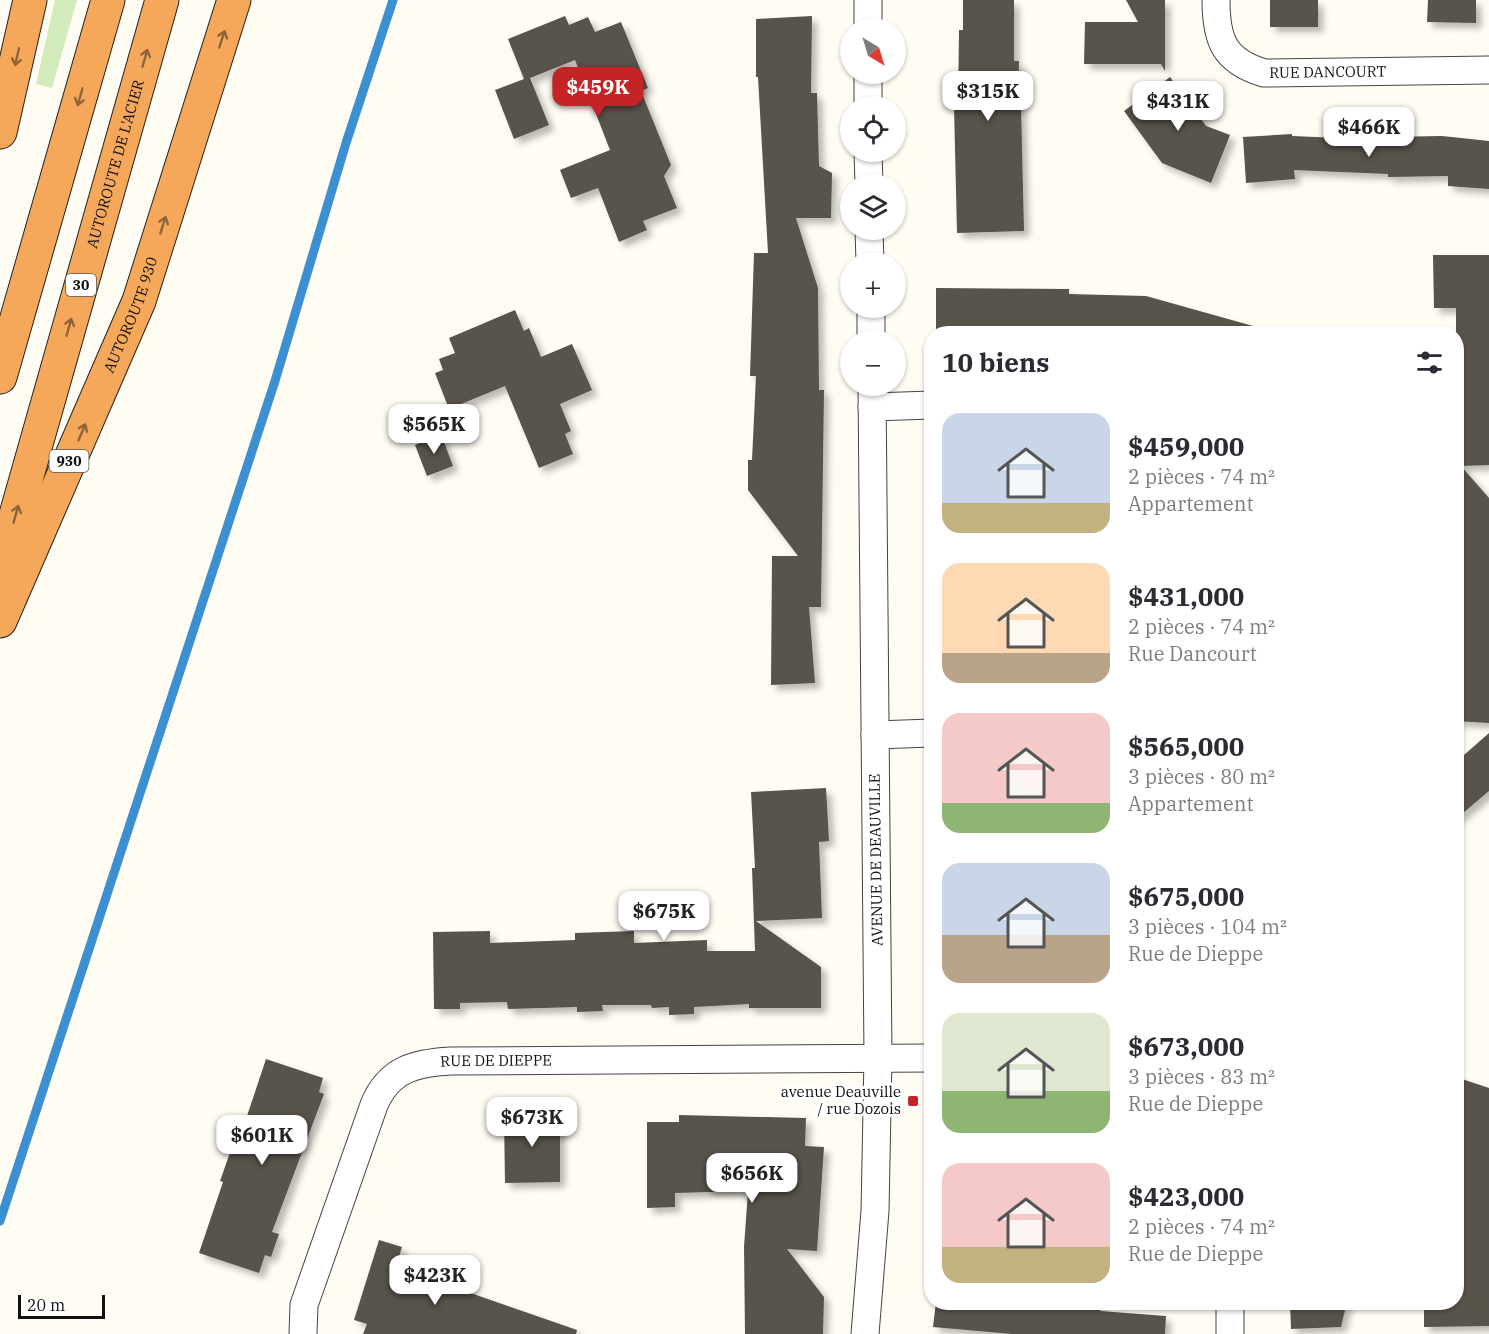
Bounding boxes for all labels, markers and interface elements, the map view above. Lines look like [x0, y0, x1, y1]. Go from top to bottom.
north arrow [840, 18, 906, 84]
map controls [840, 18, 906, 396]
one-way arrow [217, 30, 228, 49]
one-way arrow [11, 47, 23, 66]
one-way arrow [140, 49, 151, 68]
street label: RUE DANCOURT [1269, 61, 1387, 82]
pin: $459K [556, 67, 640, 118]
pin: $315K [946, 71, 1030, 122]
text: $459K [566, 73, 630, 100]
street label: AUTOROUTE DE L'ACIER [82, 77, 148, 250]
text: $315K [956, 77, 1020, 104]
pin: $431K [1136, 81, 1220, 132]
one-way arrow [74, 87, 85, 106]
text: $431K [1146, 87, 1210, 114]
button: locate [840, 96, 906, 162]
pin: $466K [1327, 107, 1411, 158]
text: $466K [1337, 113, 1401, 140]
button: layers [840, 174, 906, 240]
one-way arrow [158, 216, 169, 235]
button: + [840, 252, 906, 318]
street label: AUTOROUTE 930 [99, 254, 161, 376]
road number: 30 [66, 274, 96, 296]
one-way arrow [64, 318, 75, 337]
button: − [840, 330, 906, 396]
text: 10 biens [942, 345, 1049, 379]
icon: filters [1413, 346, 1446, 379]
pin: $565K [392, 404, 476, 455]
text: $565K [402, 410, 466, 437]
one-way arrow [77, 424, 88, 442]
text: $459,000 [1128, 429, 1244, 463]
icon: home [990, 437, 1062, 509]
road number: 930 [50, 450, 88, 472]
text: 2 pièces · 74 m² [1128, 463, 1275, 490]
text: Appartement [1128, 490, 1254, 517]
one-way arrow [11, 505, 22, 524]
text: $431,000 [1128, 579, 1244, 613]
icon: home [990, 587, 1062, 659]
text: 2 pièces · 74 m² [1128, 613, 1275, 640]
text: Rue Dancourt [1128, 640, 1257, 667]
text: $565,000 [1128, 729, 1244, 763]
icon: home [990, 737, 1062, 809]
text: 3 pièces · 80 m² [1128, 763, 1275, 790]
street label: AVENUE DE DEAUVILLE [864, 774, 887, 946]
text: Appartement [1128, 790, 1254, 817]
text: $675,000 [1128, 879, 1244, 913]
icon: home [990, 887, 1062, 959]
pin: $675K [622, 891, 706, 942]
text: $675K [632, 897, 696, 924]
text: 3 pièces · 104 m² [1128, 913, 1287, 940]
text: Rue de Dieppe [1128, 940, 1263, 967]
text: $673,000 [1128, 1029, 1244, 1063]
icon: home [990, 1037, 1062, 1109]
street label: RUE DE DIEPPE [440, 1050, 552, 1071]
text: 3 pièces · 83 m² [1128, 1063, 1275, 1090]
place label: avenue Deauville / rue Dozois [781, 1082, 901, 1118]
text: Rue de Dieppe [1128, 1090, 1263, 1117]
marker: avenue Deauville / rue Dozois [906, 1094, 920, 1108]
pin: $673K [490, 1097, 574, 1148]
text: $673K [500, 1103, 564, 1130]
pin: $601K [220, 1115, 304, 1166]
text: $601K [230, 1121, 294, 1148]
pin: $656K [710, 1153, 794, 1204]
text: $656K [720, 1159, 784, 1186]
text: $423,000 [1128, 1179, 1244, 1213]
icon: home [990, 1187, 1062, 1259]
text: 2 pièces · 74 m² [1128, 1213, 1275, 1240]
text: Rue de Dieppe [1128, 1240, 1263, 1267]
pin: $423K [393, 1255, 477, 1306]
text: $423K [403, 1261, 467, 1288]
scale bar [18, 1292, 105, 1320]
text: 20 m [27, 1295, 65, 1315]

